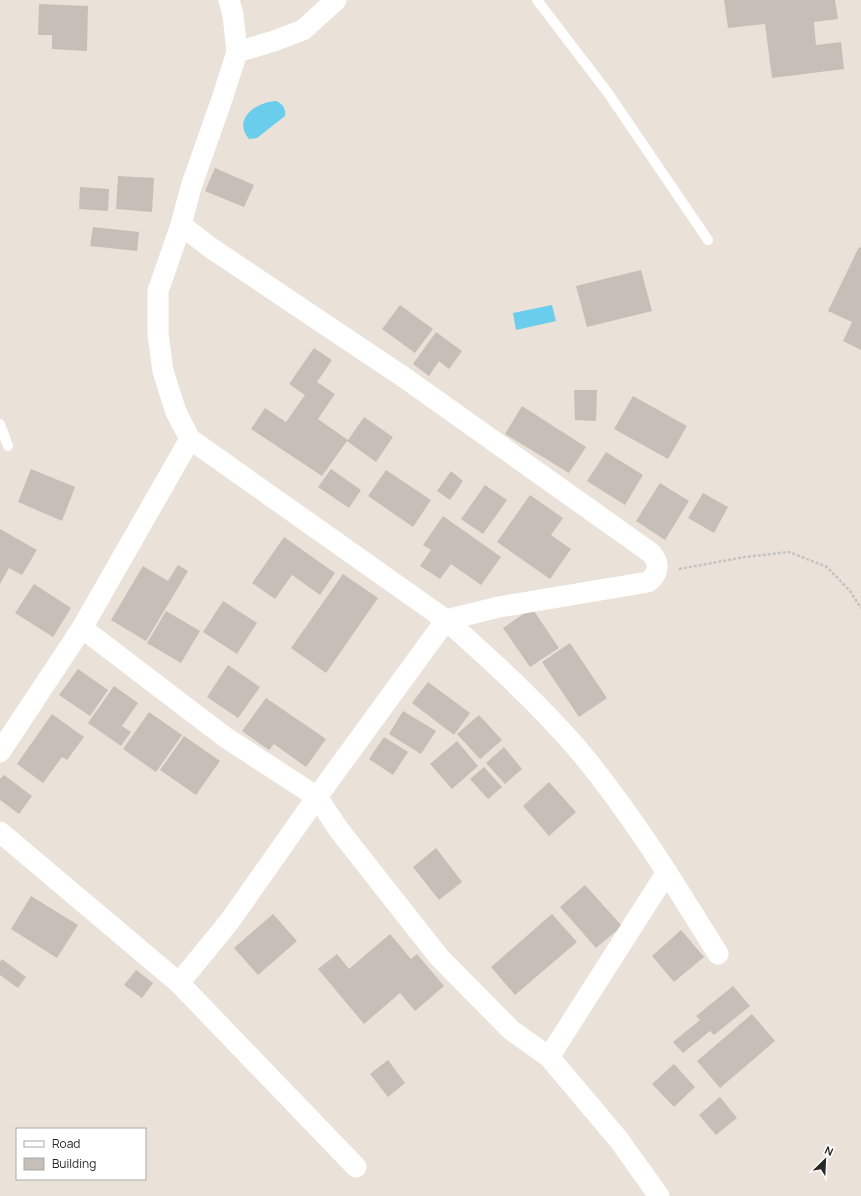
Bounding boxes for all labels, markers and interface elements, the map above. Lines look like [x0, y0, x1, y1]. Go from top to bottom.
legend [16, 1128, 146, 1180]
text: Road [52, 1135, 80, 1152]
north arrow [805, 1140, 845, 1180]
text: N [823, 1142, 836, 1159]
text: Building [52, 1155, 96, 1172]

